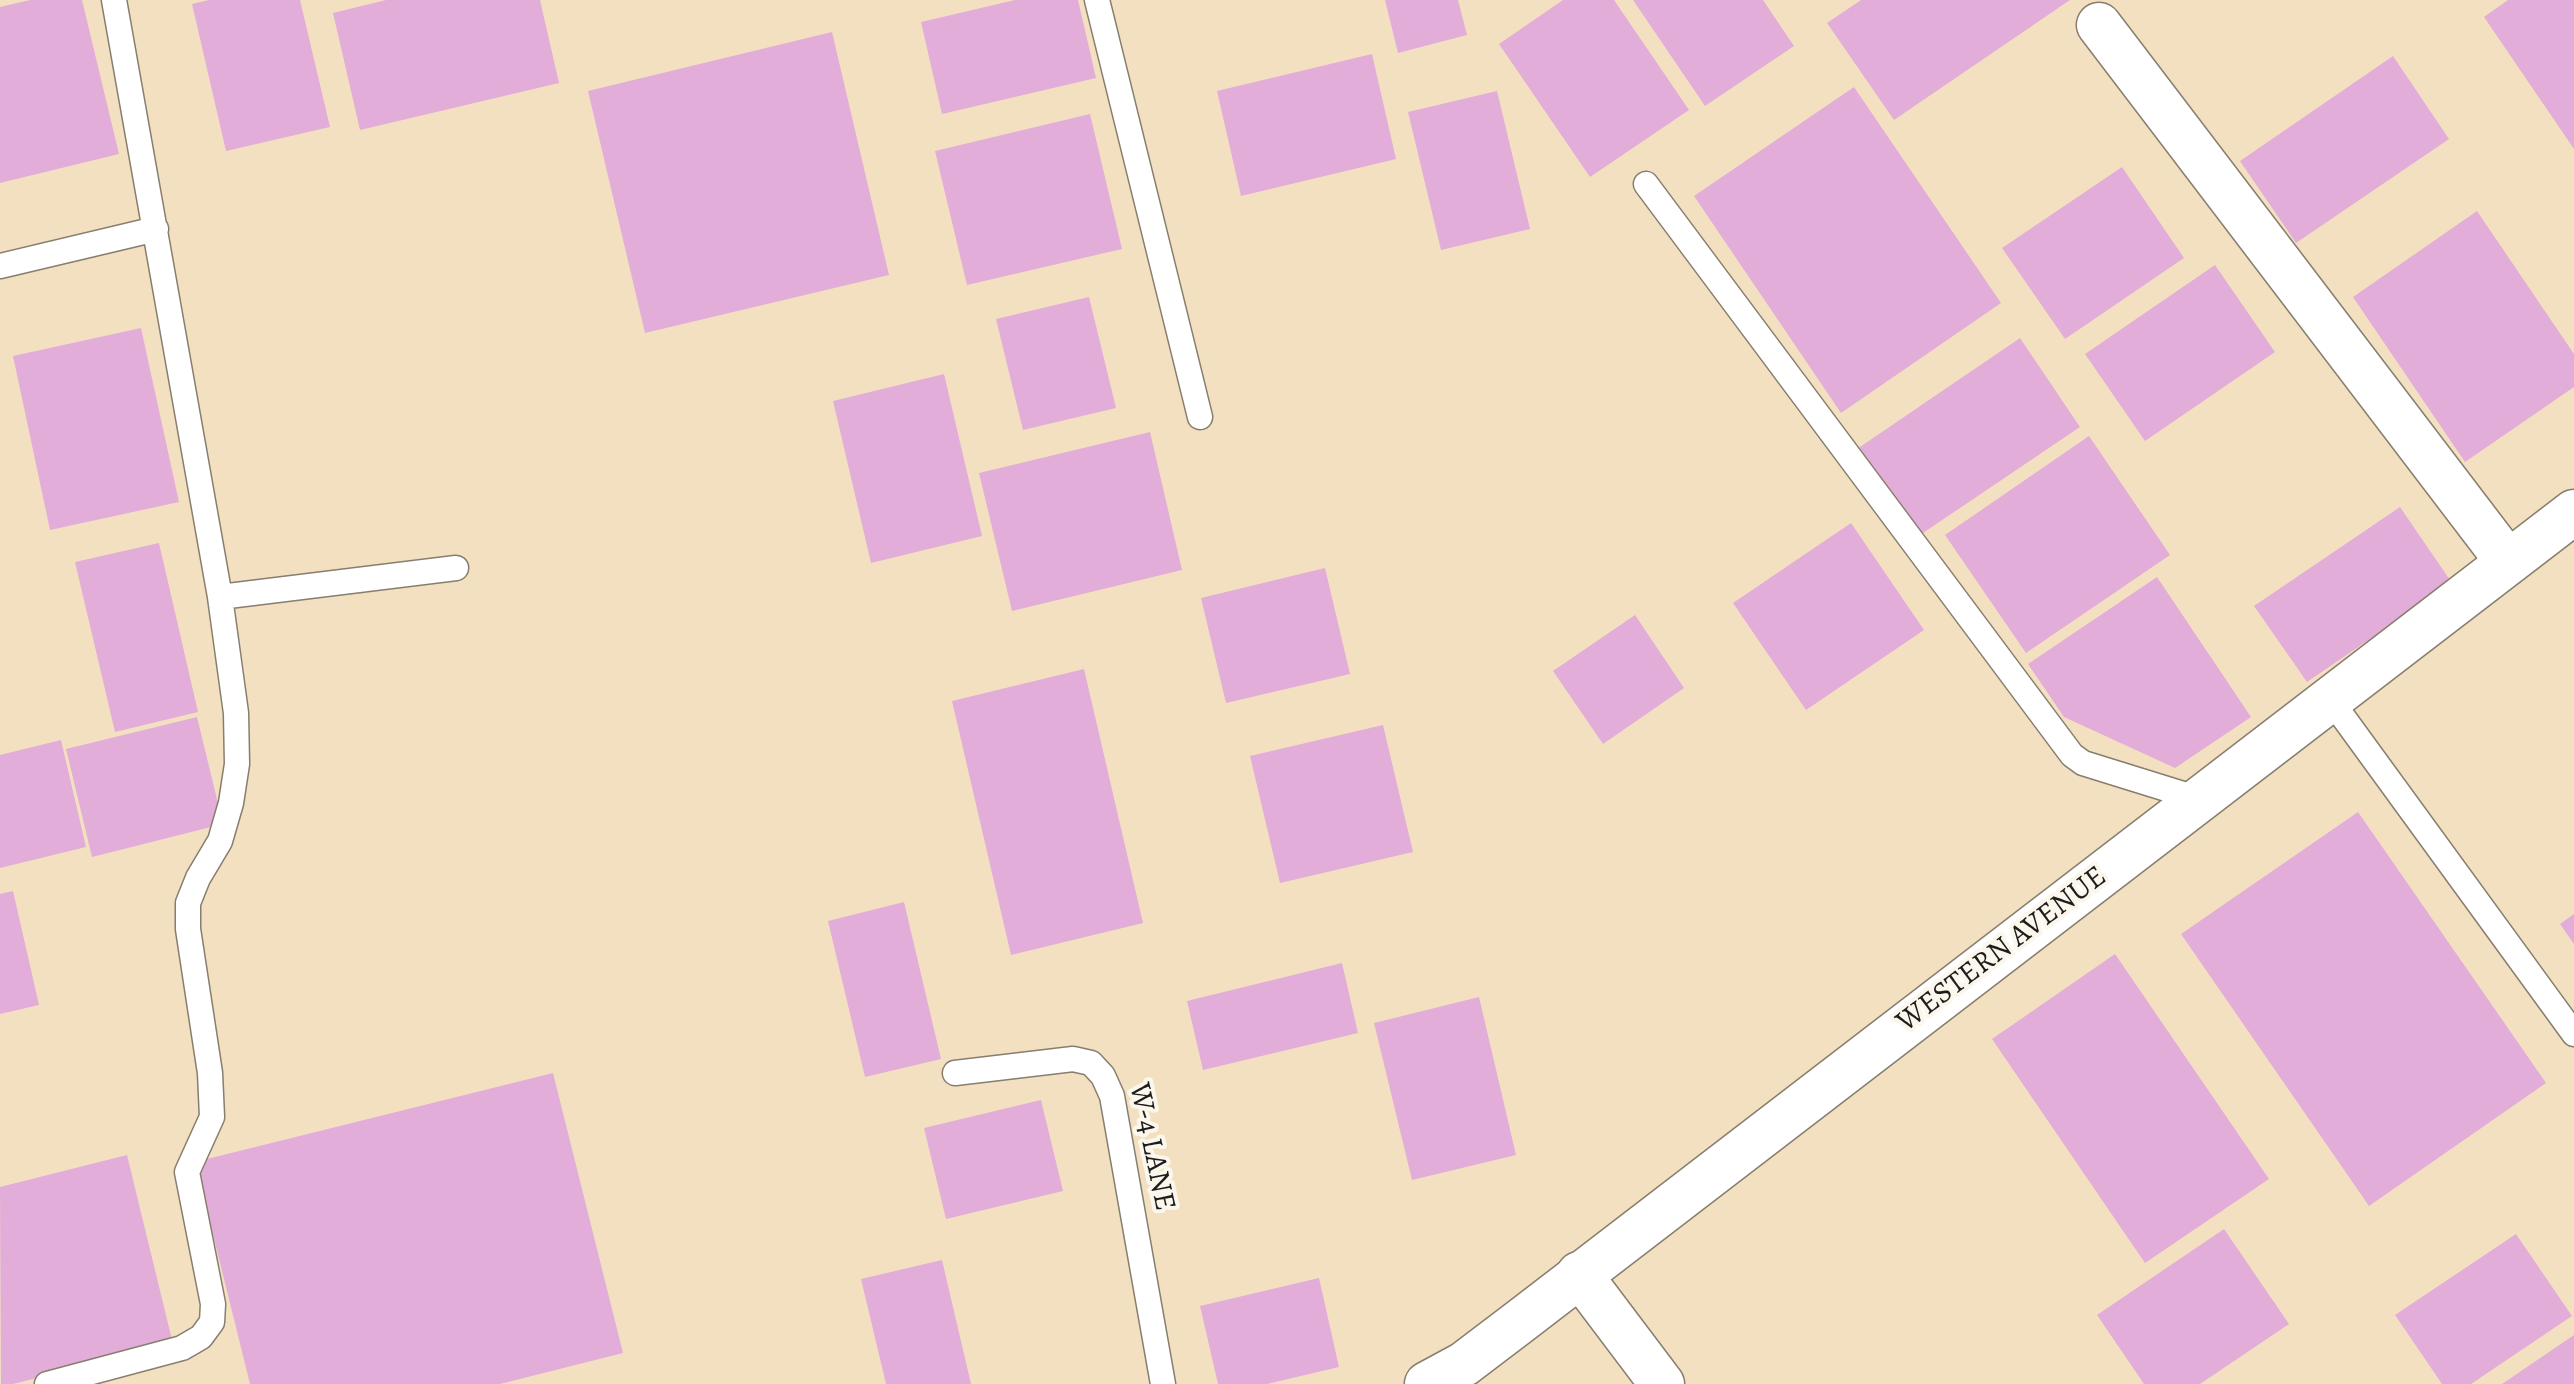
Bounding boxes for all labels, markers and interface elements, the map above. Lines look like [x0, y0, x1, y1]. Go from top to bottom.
street label: WESTERN AVENUE [1890, 859, 2114, 1041]
street label: W-4 LANE [1120, 1080, 1182, 1214]

